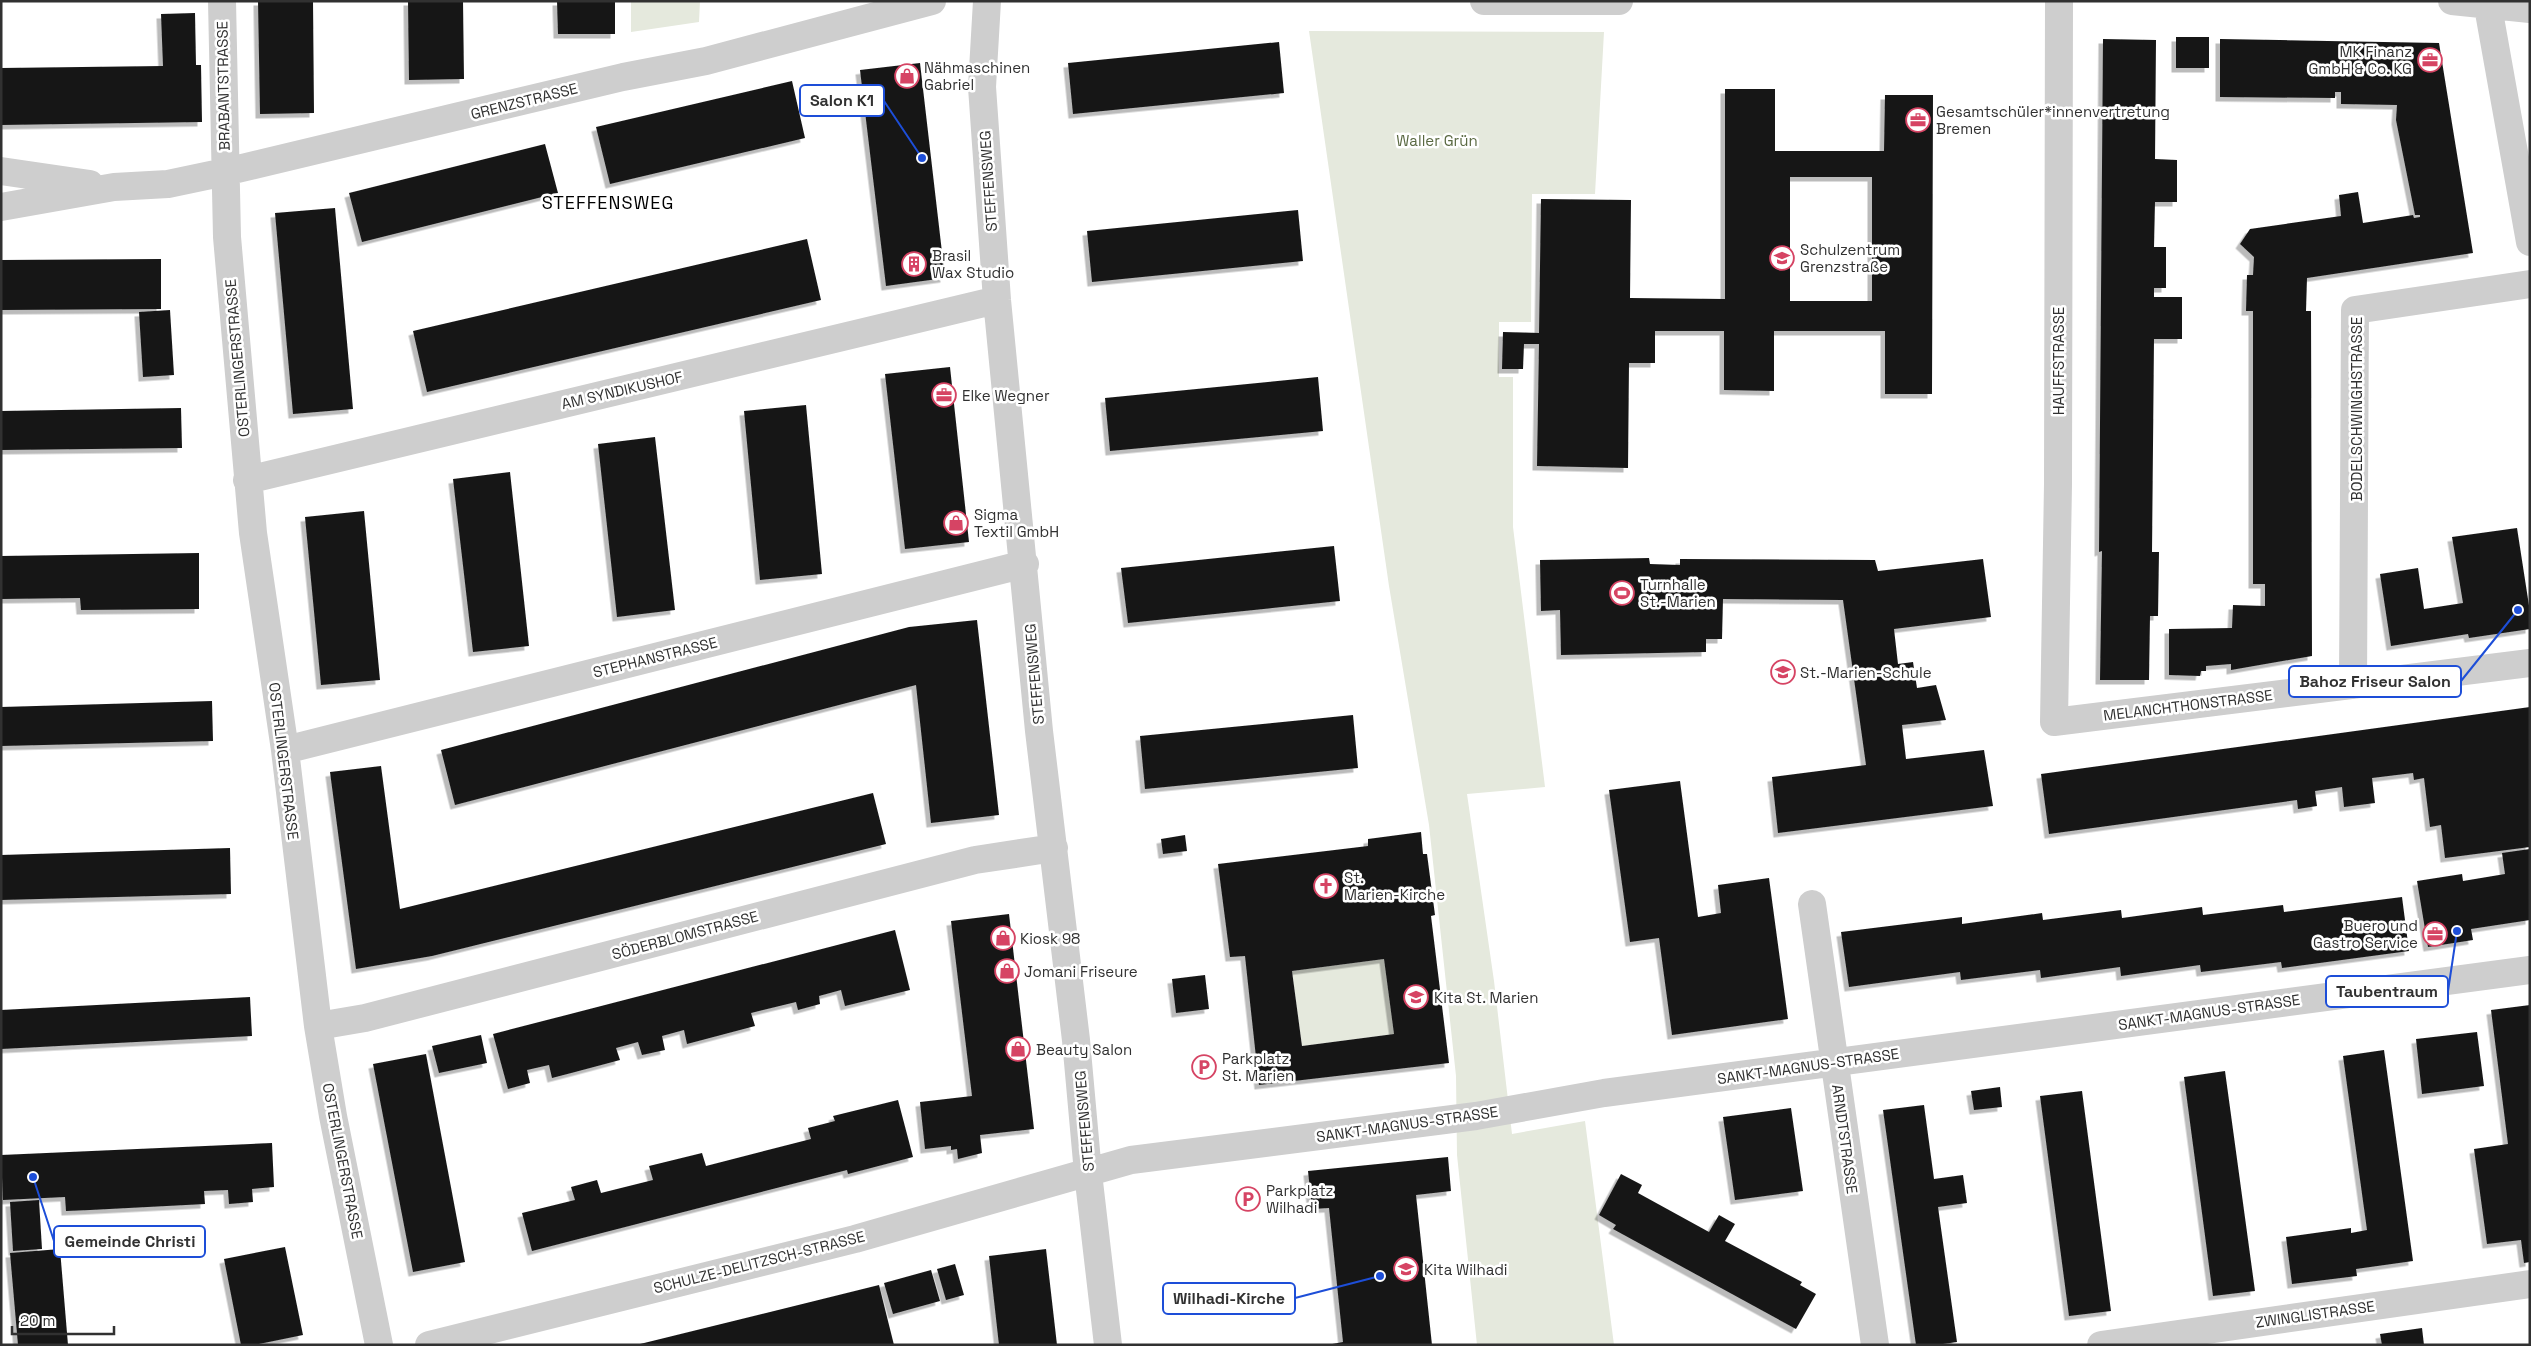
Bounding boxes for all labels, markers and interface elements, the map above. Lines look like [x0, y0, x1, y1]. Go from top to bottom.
street label: BRABANTSTRASSE [212, 21, 234, 151]
place label: MK Finanz GmbH & Co. KG [2308, 42, 2412, 78]
office icon: MK Finanz GmbH & Co. KG [2417, 47, 2443, 73]
place label: Nähmaschinen Gabriel [924, 58, 1030, 94]
shop icon: Nähmaschinen Gabriel [894, 63, 920, 89]
street label: GRENZSTRASSE [469, 79, 579, 123]
callout: Salon K1 [800, 85, 884, 116]
text: Salon K1 [810, 90, 874, 111]
place label: Gesamtschüler*innenvertretung Bremen [1936, 102, 2170, 138]
office icon: Gesamtschüler*innenvertretung Bremen [1905, 107, 1931, 133]
street label: STEFFENSWEG [975, 130, 1001, 232]
park label: Waller Grün [1396, 131, 1478, 150]
district label: STEFFENSWEG [542, 191, 674, 214]
place label: Schulzentrum Grenzstraße [1800, 240, 1900, 276]
school or university icon: Schulzentrum Grenzstraße [1769, 245, 1795, 271]
place label: Brasil Wax Studio [932, 246, 1014, 282]
building icon: Brasil Wax Studio [901, 251, 927, 277]
street label: OSTERLINGERSTRASSE [221, 278, 253, 438]
street label: HAUFFSTRASSE [2049, 307, 2068, 415]
street label: BODELSCHWINGHSTRASSE [2347, 317, 2366, 501]
street label: AM SYNDIKUSHOF [559, 367, 685, 413]
office icon: Elke Wegner [931, 382, 957, 408]
place label: Elke Wegner [962, 386, 1050, 405]
place label: Sigma Textil GmbH [974, 505, 1059, 541]
shop icon: Sigma Textil GmbH [943, 510, 969, 536]
place label: Turnhalle St.-Marien [1640, 575, 1716, 611]
sports icon: Turnhalle St.-Marien [1609, 580, 1635, 606]
street label: STEFFENSWEG [1020, 623, 1048, 725]
street label: STEPHANSTRASSE [591, 632, 719, 682]
school or university icon: St.-Marien-Schule [1770, 659, 1796, 685]
place label: St.-Marien-Schule [1800, 663, 1932, 682]
callout: Bahoz Friseur Salon [2289, 666, 2461, 697]
text: Bahoz Friseur Salon [2299, 671, 2451, 692]
street label: OSTERLINGERSTRASSE [265, 681, 303, 841]
street label: MELANCHTHONSTRASSE [2102, 685, 2274, 725]
place label: St. Marien-Kirche [1344, 868, 1445, 904]
church icon: St. Marien-Kirche [1313, 873, 1339, 899]
street label: SÖDERBLOMSTRASSE [610, 906, 760, 964]
place label: Buero und Gastro Service [2313, 916, 2418, 952]
office icon: Buero und Gastro Service [2422, 921, 2448, 947]
shop icon: Kiosk 98 [990, 925, 1016, 951]
place label: Kiosk 98 [1020, 929, 1080, 948]
shop icon: Jomani Friseure [994, 958, 1020, 984]
place label: Jomani Friseure [1024, 962, 1138, 981]
callout: Taubentraum [2326, 976, 2448, 1007]
text: Taubentraum [2336, 981, 2438, 1002]
school or university icon: Kita St. Marien [1403, 984, 1429, 1010]
place label: Kita St. Marien [1434, 988, 1538, 1007]
street label: SANKT-MAGNUS-STRASSE [2117, 990, 2301, 1034]
shop icon: Beauty Salon [1005, 1036, 1031, 1062]
place label: Beauty Salon [1036, 1040, 1132, 1059]
street label: SANKT-MAGNUS-STRASSE [1716, 1044, 1900, 1088]
place label: Parkplatz St. Marien [1222, 1049, 1294, 1085]
parking icon: Parkplatz St. Marien [1191, 1054, 1217, 1080]
street label: STEFFENSWEG [1070, 1070, 1098, 1172]
street label: OSTERLINGERSTRASSE [319, 1081, 367, 1241]
street label: ARNDTSTRASSE [1828, 1083, 1862, 1195]
street label: SANKT-MAGNUS-STRASSE [1315, 1102, 1499, 1146]
place label: Parkplatz Wilhadi [1266, 1181, 1333, 1217]
parking icon: Parkplatz Wilhadi [1235, 1186, 1261, 1212]
callout: Gemeinde Christi [54, 1226, 205, 1257]
street label: SCHULZE-DELITZSCH-STRASSE [651, 1227, 867, 1297]
text: Gemeinde Christi [65, 1231, 195, 1252]
school or university icon: Kita Wilhadi [1393, 1256, 1419, 1282]
place label: Kita Wilhadi [1424, 1260, 1507, 1279]
callout: Wilhadi-Kirche [1163, 1283, 1295, 1314]
text: Wilhadi-Kirche [1173, 1288, 1285, 1309]
street label: ZWINGLISTRASSE [2254, 1296, 2376, 1332]
scale bar [12, 1304, 115, 1336]
text: 20 m [20, 1311, 55, 1330]

